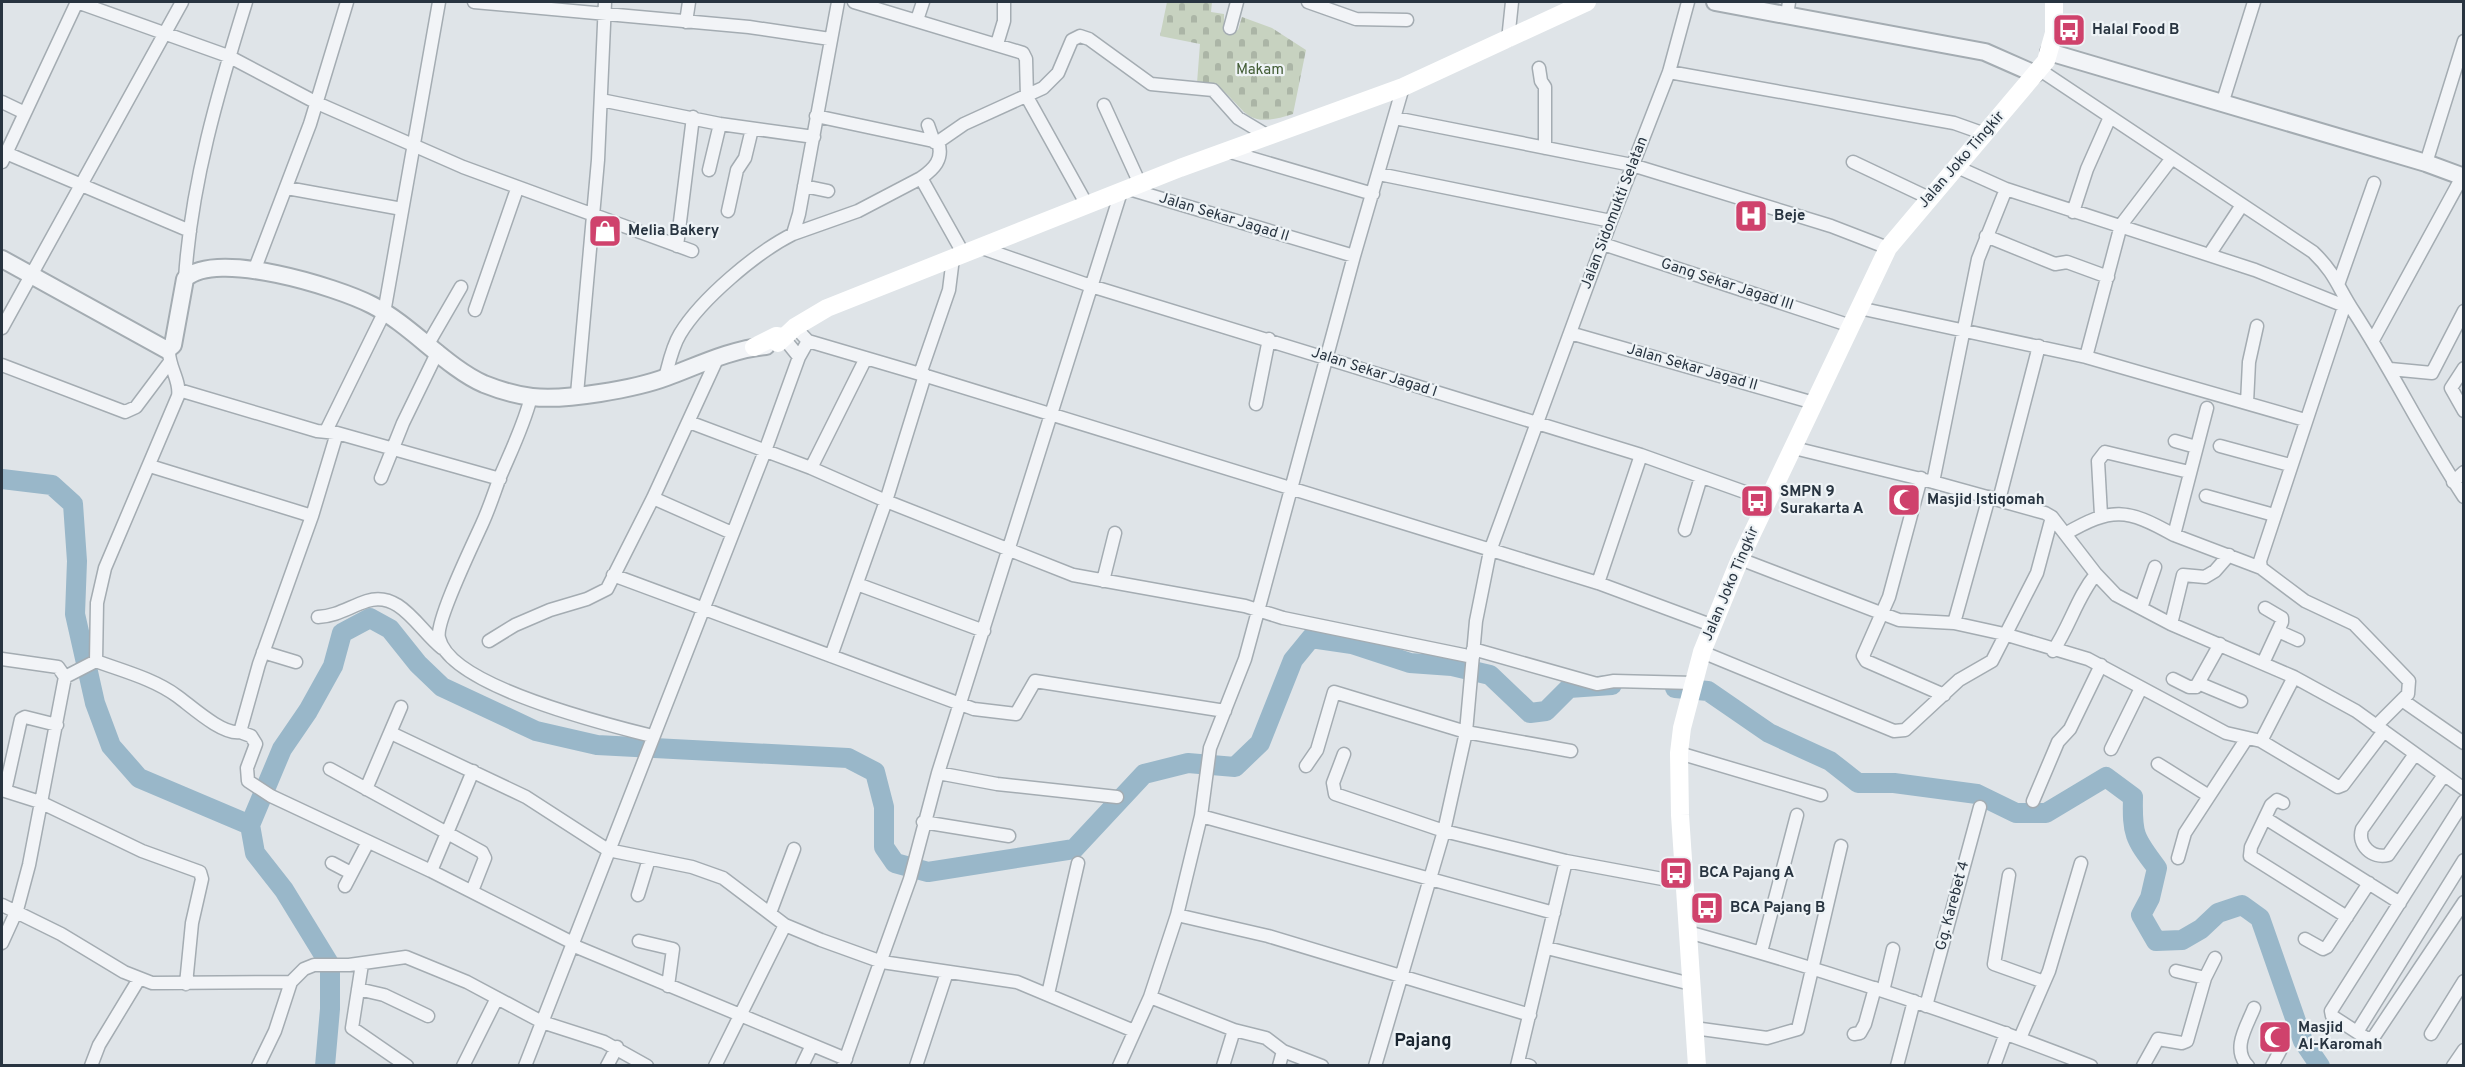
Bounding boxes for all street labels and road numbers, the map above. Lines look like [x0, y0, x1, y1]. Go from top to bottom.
street label: Jalan Joko Tingkir [1915, 107, 2010, 213]
street label: Jalan Sidomukti Selatan [1577, 134, 1653, 292]
street label: Jalan Sekar Jagad II [1157, 189, 1291, 247]
street label: Gang Sekar Jagad III [1658, 255, 1796, 315]
street label: Jalan Sekar Jagad II [1624, 340, 1760, 396]
street label: Jalan Sekar Jagad I [1309, 344, 1439, 402]
street label: Jalan Joko Tingkir [1698, 524, 1764, 644]
street label: Gg. Karebet 4 [1932, 859, 1974, 953]

